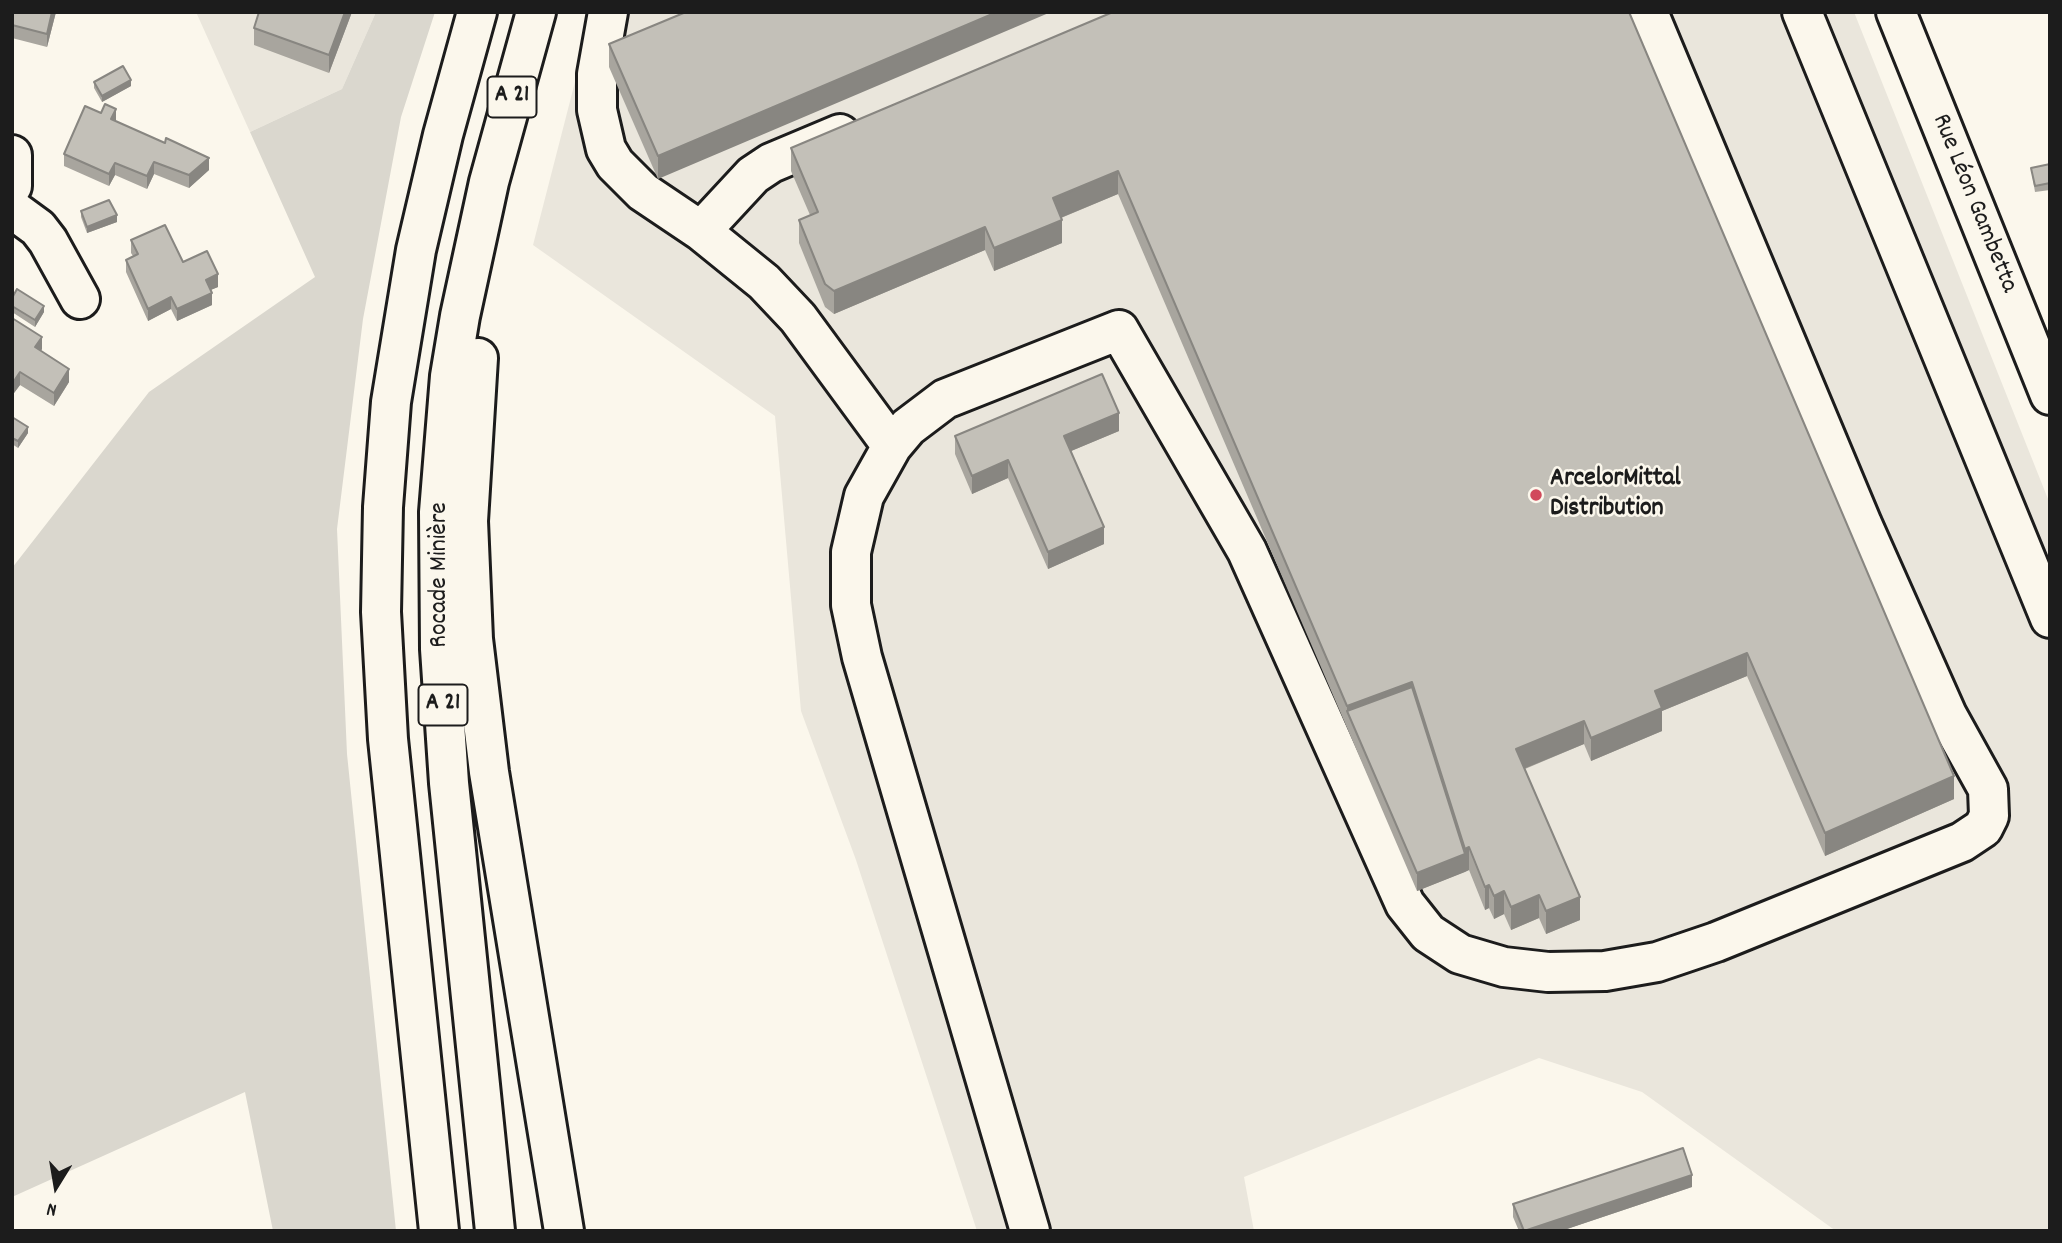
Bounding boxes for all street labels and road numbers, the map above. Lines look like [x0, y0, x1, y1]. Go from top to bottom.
road number: A 21 [488, 76, 536, 118]
street label: Rue Léon Gambetta [1923, 110, 2023, 298]
street label: Rocade Minière [425, 502, 457, 648]
road number: A 21 [418, 684, 467, 726]

